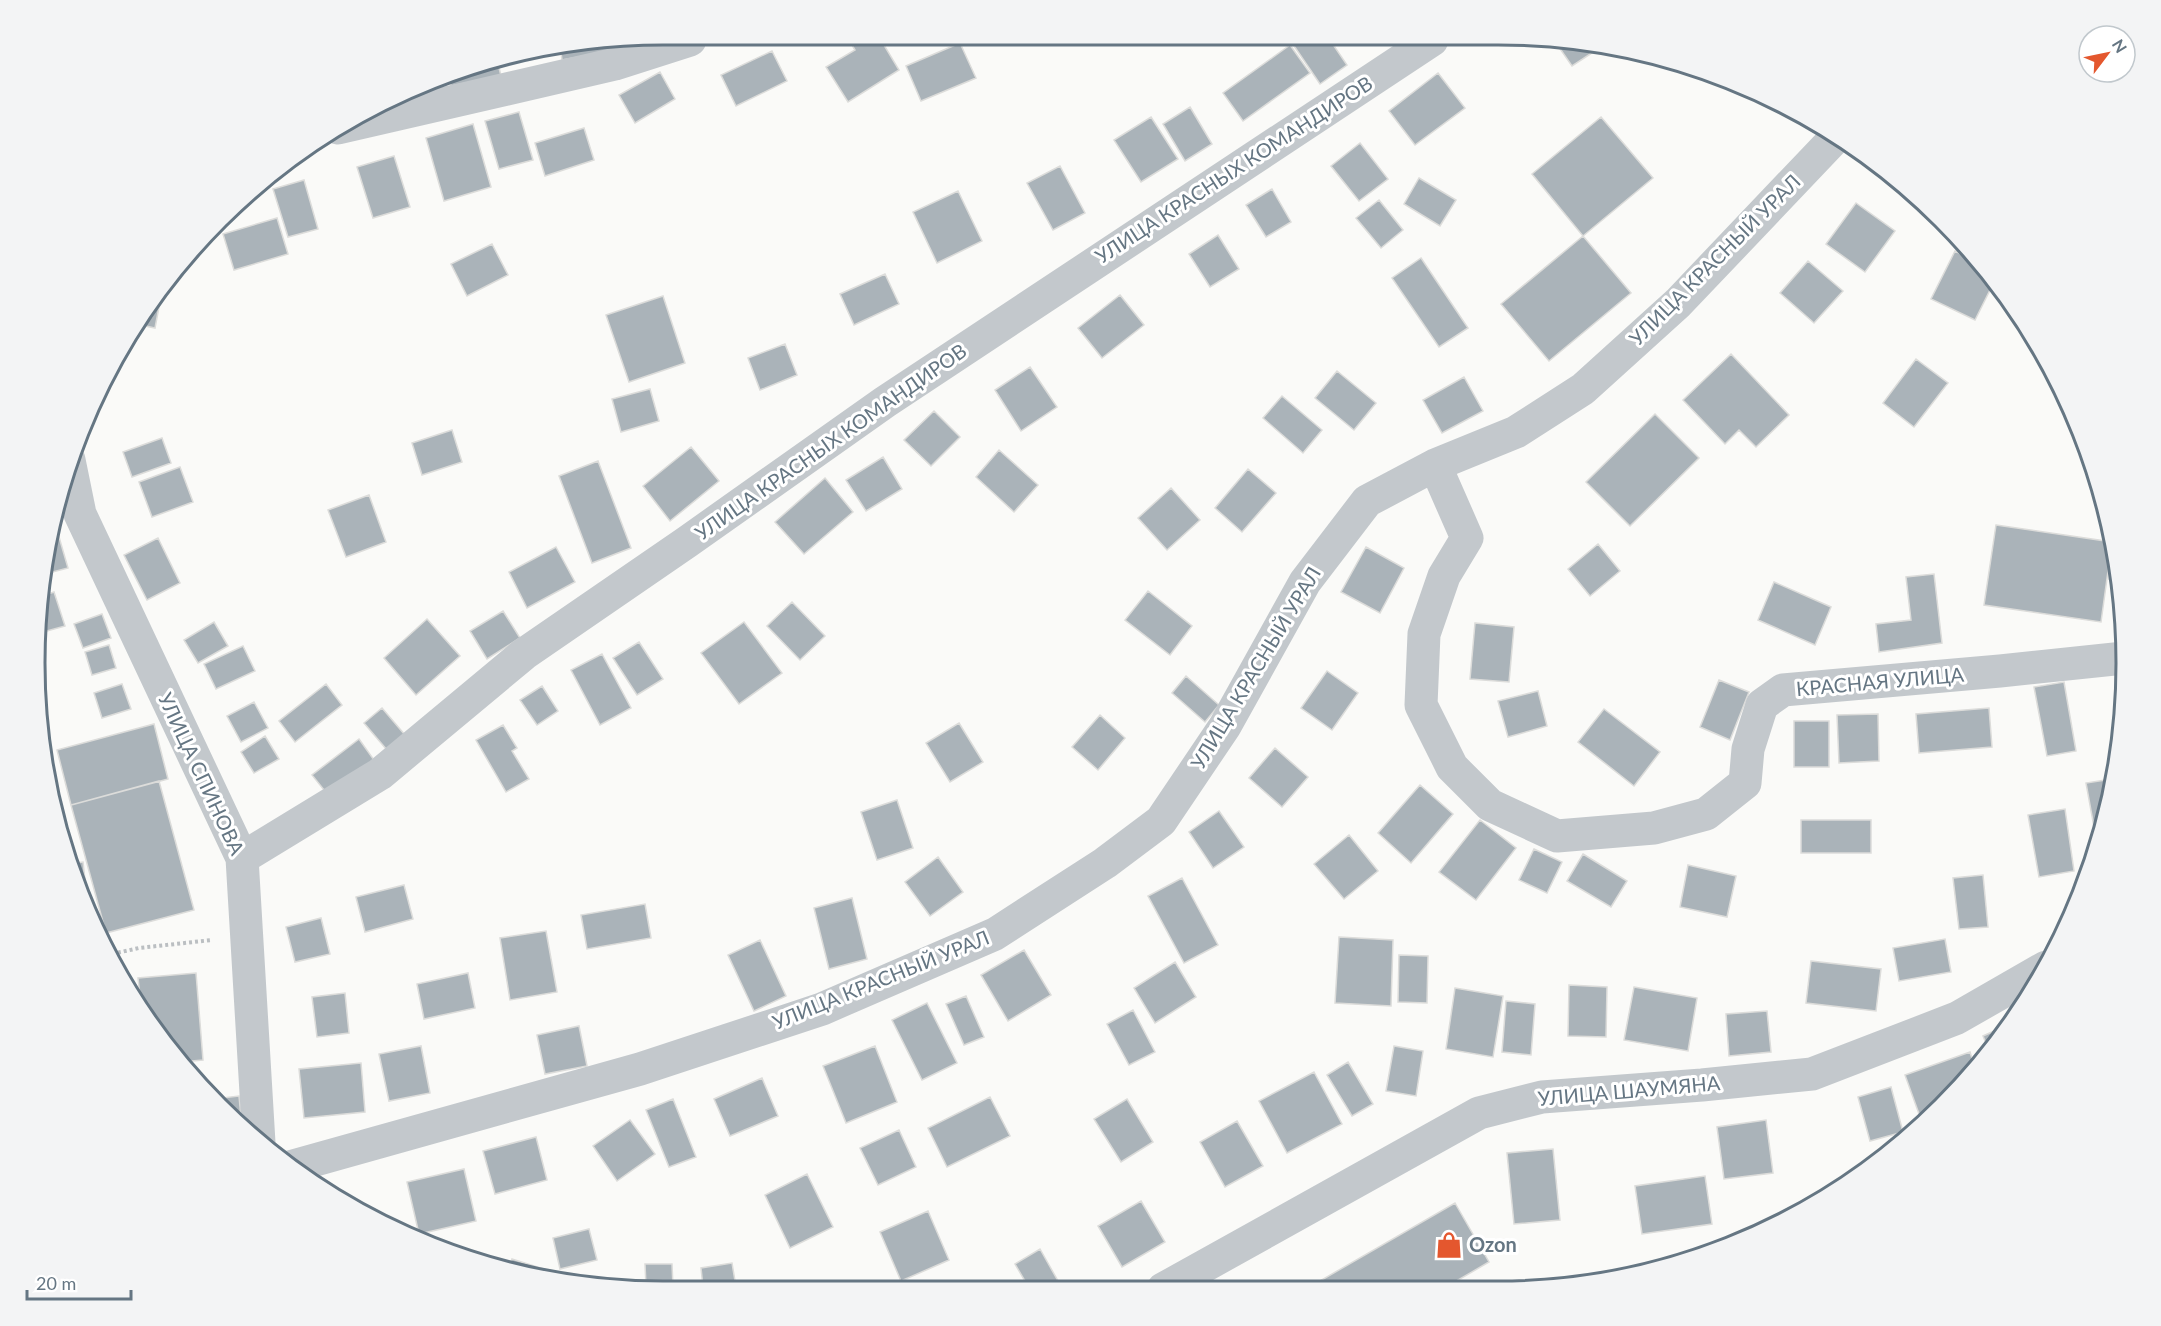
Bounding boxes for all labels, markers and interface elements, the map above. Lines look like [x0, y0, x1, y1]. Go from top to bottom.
north arrow [2077, 24, 2137, 84]
text: N [2109, 36, 2131, 56]
street label: УЛИЦА КРАСНЫХ КОМАНДИРОВ [1090, 70, 1377, 268]
street label: УЛИЦА КРАСНЫЙ УРАЛ [1624, 169, 1805, 350]
street label: УЛИЦА КРАСНЫХ КОМАНДИРОВ [690, 338, 971, 544]
street label: УЛИЦА КРАСНЫЙ УРАЛ [1185, 562, 1325, 773]
street label: КРАСНАЯ УЛИЦА [1795, 662, 1965, 700]
street label: УЛИЦА СПИНОВА [154, 689, 250, 859]
street label: УЛИЦА КРАСНЫЙ УРАЛ [769, 925, 993, 1034]
street label: УЛИЦА ШАУМЯНА [1537, 1070, 1722, 1110]
shop icon: Ozon [1434, 1230, 1464, 1260]
place label: Ozon [1469, 1232, 1517, 1256]
scale bar [27, 1263, 130, 1301]
text: 20 m [36, 1272, 76, 1294]

